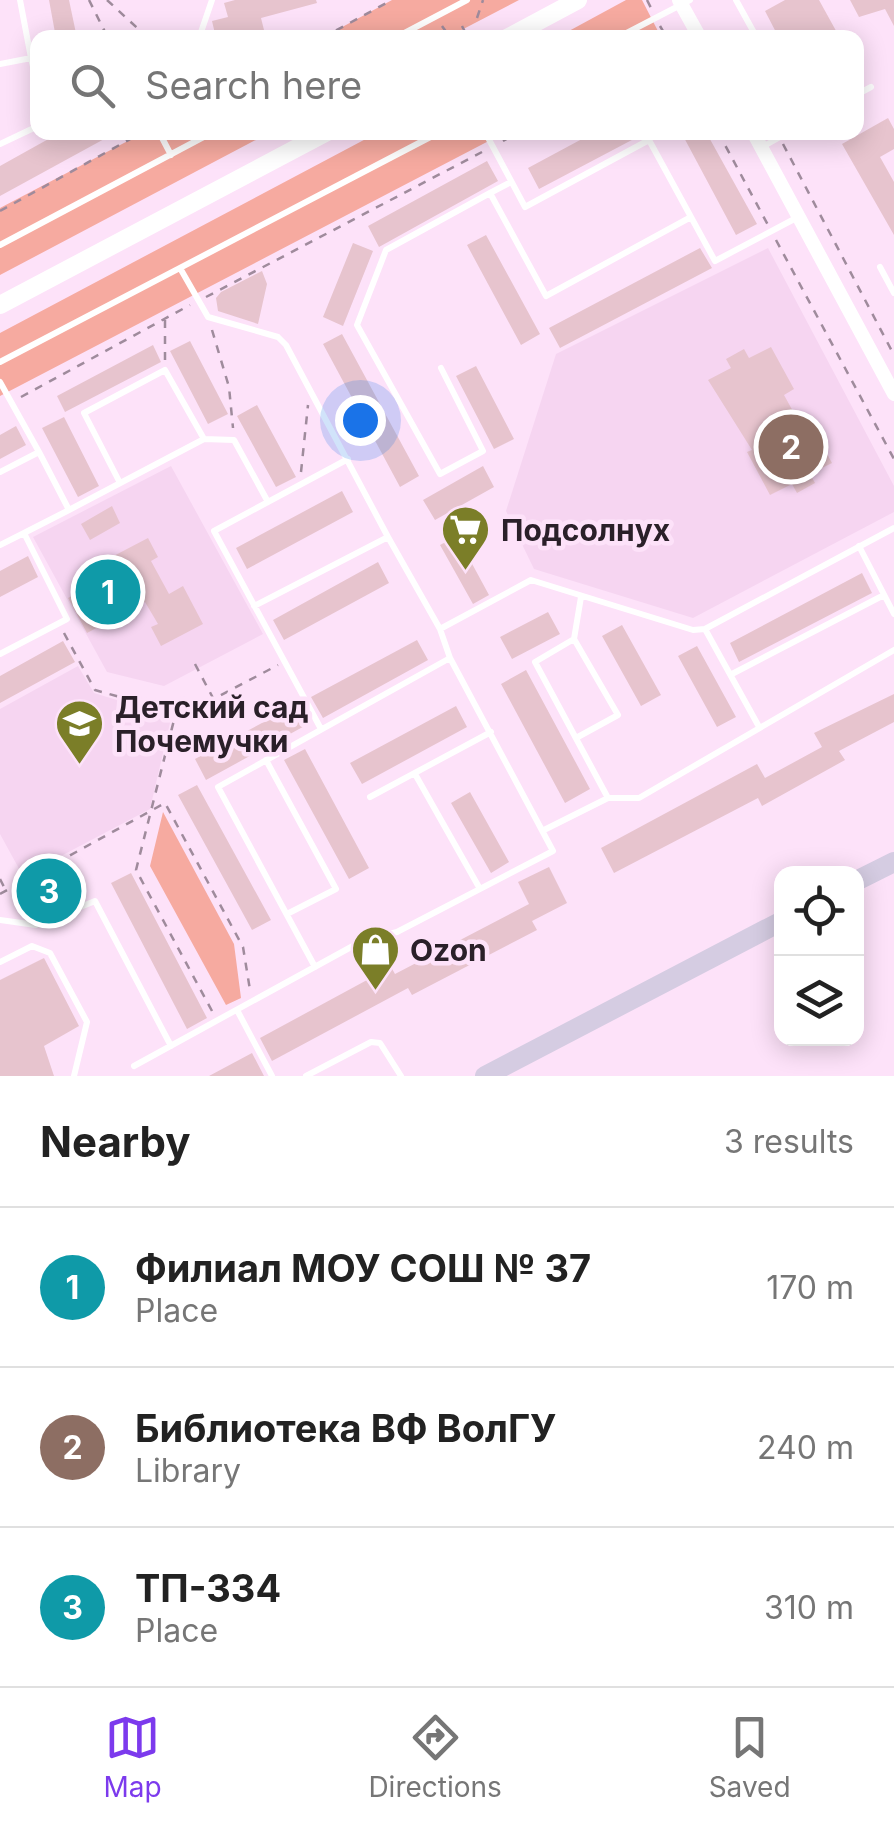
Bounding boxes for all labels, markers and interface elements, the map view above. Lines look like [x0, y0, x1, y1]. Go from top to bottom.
search box [30, 30, 864, 140]
icon: search [65, 58, 120, 113]
text: Search here [145, 62, 362, 108]
your location [335, 395, 386, 446]
pin: 2 [758, 410, 824, 484]
supermarket icon: Подсолнух [440, 504, 492, 572]
place label: Подсолнух [501, 512, 670, 548]
pin: 1 [76, 554, 140, 630]
place label: Детский сад Почемучки [115, 689, 309, 759]
school or university icon: Детский сад Почемучки [54, 698, 106, 766]
pin: 3 [17, 854, 82, 928]
map controls [774, 866, 864, 1046]
button: locate [774, 866, 864, 956]
shop icon: Ozon [349, 924, 401, 992]
place label: Ozon [410, 932, 487, 968]
button: layers [774, 956, 864, 1046]
text: Nearby [40, 1116, 191, 1167]
text: 3 results [724, 1122, 854, 1161]
text: Филиал МОУ СОШ № 37 [135, 1245, 591, 1291]
text: 1 [66, 1268, 79, 1307]
text: 170 m [766, 1268, 854, 1307]
text: Place [135, 1291, 218, 1330]
text: Библиотека ВФ ВолГУ [135, 1405, 556, 1451]
text: 2 [62, 1428, 83, 1467]
text: 240 m [757, 1428, 854, 1467]
text: Library [135, 1451, 241, 1490]
text: ТП-334 [135, 1565, 281, 1611]
text: 3 [62, 1588, 83, 1627]
text: 310 m [764, 1588, 854, 1627]
text: Place [135, 1611, 218, 1650]
tab: Map [103, 1710, 162, 1804]
tab: Directions [368, 1710, 502, 1804]
tab: Saved [709, 1710, 791, 1804]

